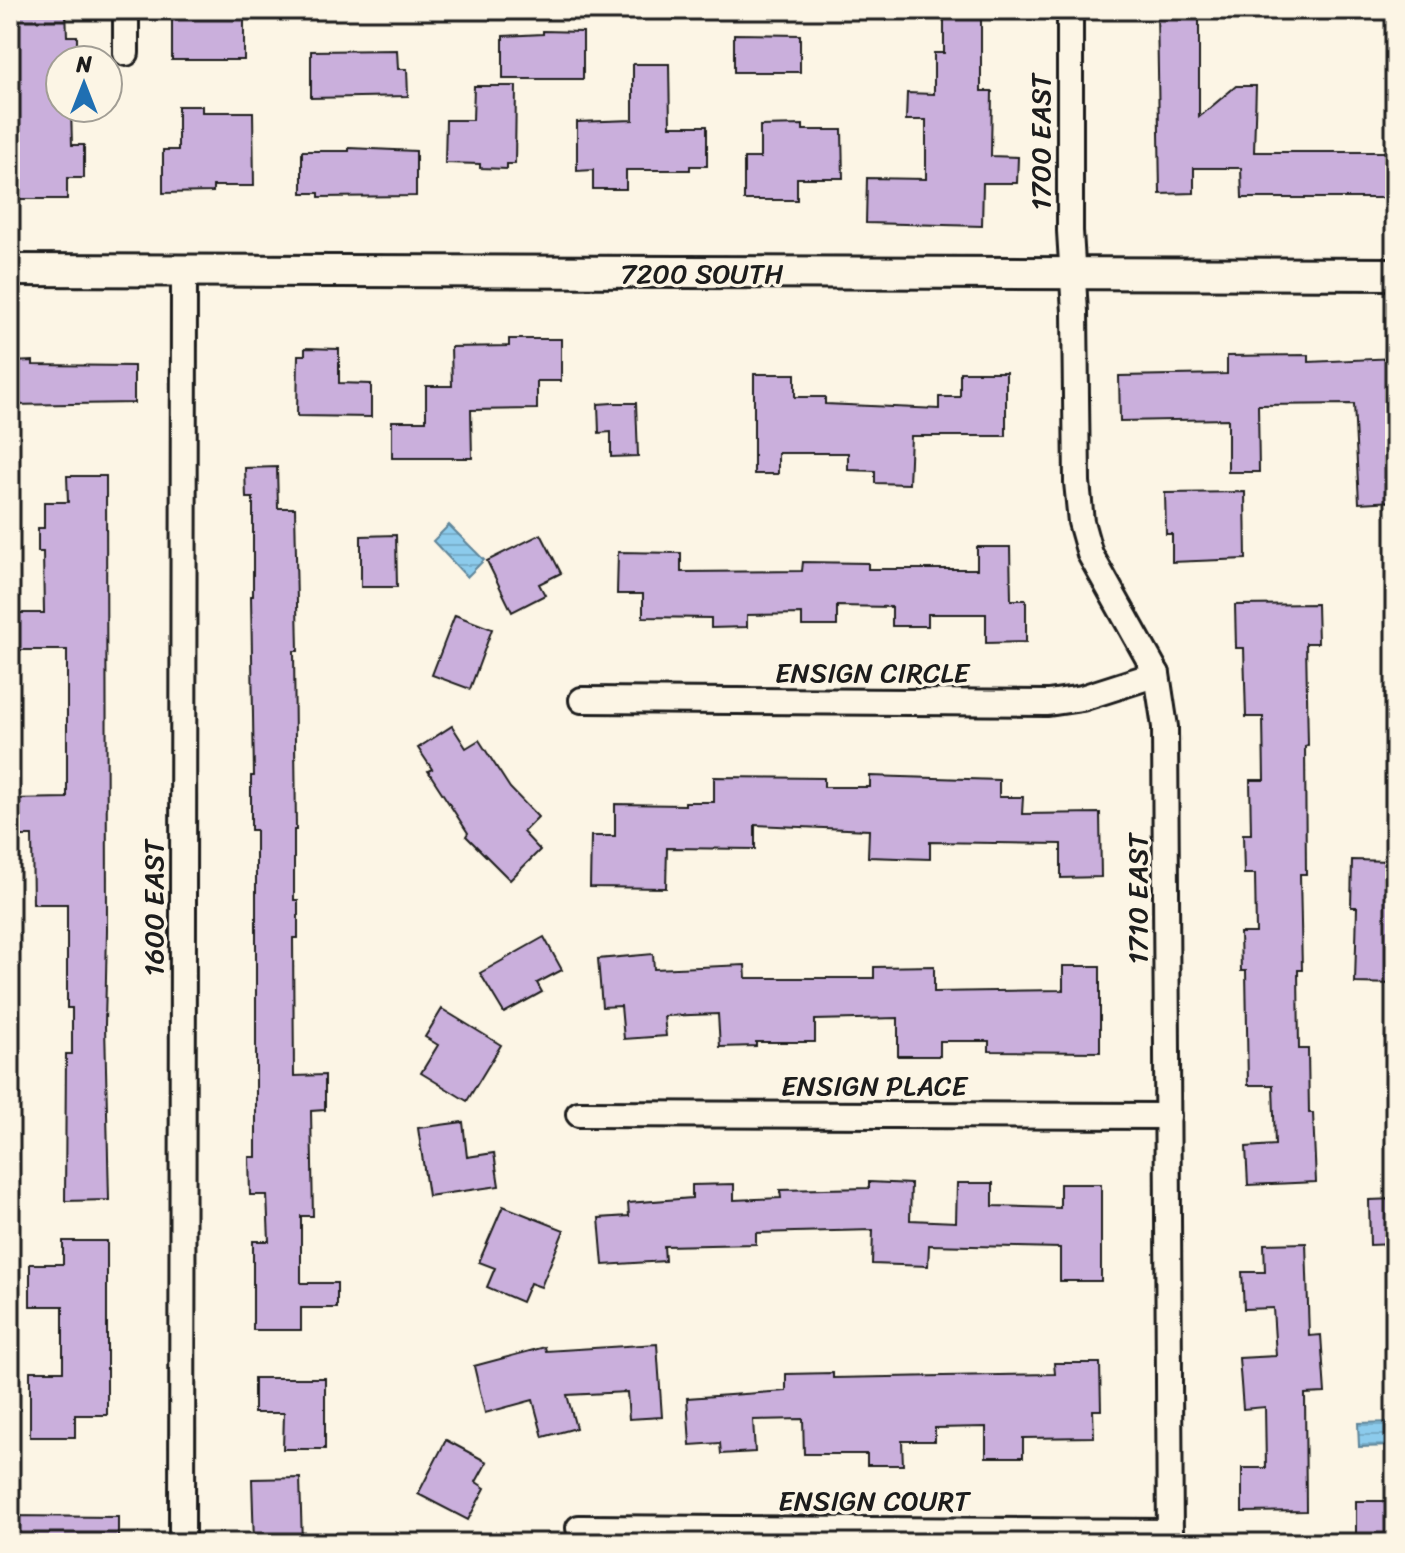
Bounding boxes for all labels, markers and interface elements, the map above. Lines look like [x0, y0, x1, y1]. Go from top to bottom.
north arrow [44, 44, 124, 124]
text: N [75, 45, 92, 84]
street label: 1700 EAST [1016, 71, 1065, 210]
street label: 7200 SOUTH [620, 249, 784, 298]
street label: ENSIGN CIRCLE [775, 648, 970, 697]
street label: 1710 EAST [1113, 831, 1162, 965]
street label: 1600 EAST [129, 837, 178, 976]
street label: ENSIGN PLACE [781, 1061, 968, 1110]
street label: ENSIGN COURT [778, 1476, 971, 1525]

